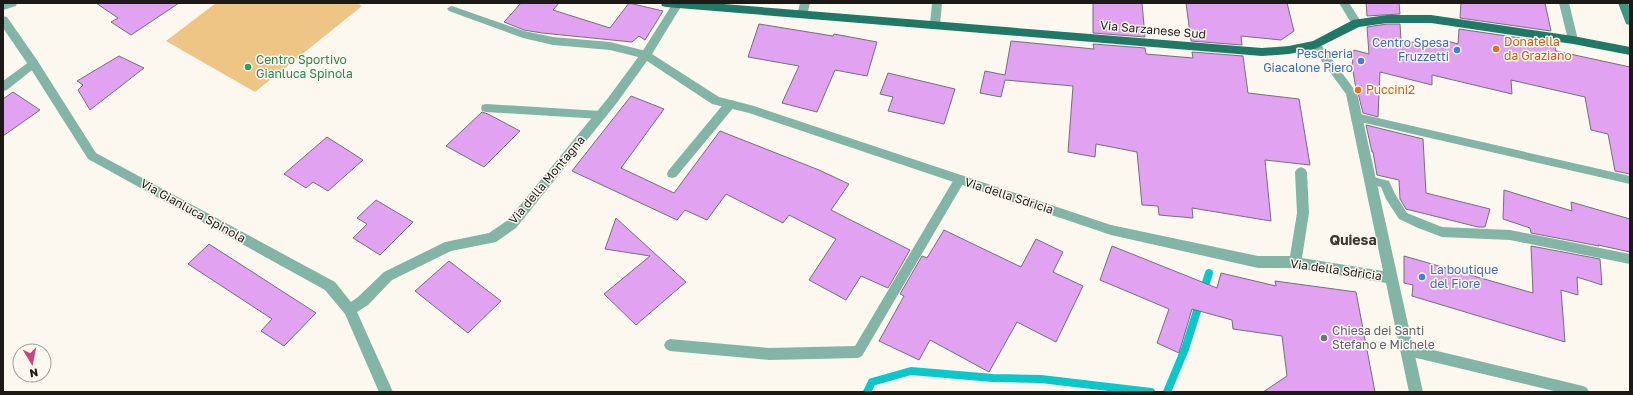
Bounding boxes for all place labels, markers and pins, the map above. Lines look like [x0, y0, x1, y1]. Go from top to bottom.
place label: Donatella da Graziano [1504, 34, 1572, 63]
place label: Centro Spesa Fruzzetti [1372, 35, 1449, 64]
marker: Donatella da Graziano [1491, 44, 1501, 54]
marker: Centro Spesa Fruzzetti [1452, 45, 1462, 55]
place label: Pescheria Giacalone Piero [1263, 46, 1353, 75]
place label: Centro Sportivo Gianluca Spinola [256, 52, 353, 81]
marker: Pescheria Giacalone Piero [1356, 56, 1366, 66]
marker: Centro Sportivo Gianluca Spinola [243, 62, 253, 72]
place label: Puccini2 [1366, 82, 1415, 97]
marker: Puccini2 [1353, 85, 1363, 95]
place label: La boutique del Fiore [1430, 262, 1498, 291]
marker: La boutique del Fiore [1417, 272, 1427, 282]
place label: Chiesa dei Santi Stefano e Michele [1332, 323, 1435, 352]
marker: Chiesa dei Santi Stefano e Michele [1319, 333, 1329, 343]

